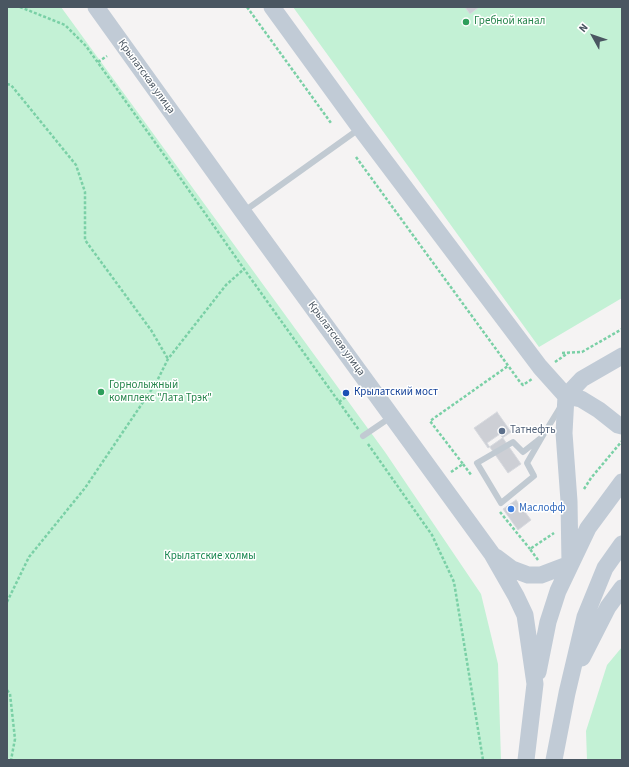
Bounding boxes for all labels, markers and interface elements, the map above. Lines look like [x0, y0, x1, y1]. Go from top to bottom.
place label: Гребной канал [474, 15, 545, 29]
north arrow [573, 16, 613, 56]
marker: Гребной канал [461, 17, 471, 27]
text: N [575, 20, 592, 36]
street label: Крылатская улица [115, 37, 177, 117]
street label: Крылатская улица [305, 299, 367, 379]
place label: Горнолыжный комплекс "Лата Трэк" [109, 379, 212, 405]
place label: Крылатский мост [354, 386, 438, 400]
marker: Горнолыжный комплекс "Лата Трэк" [96, 387, 106, 397]
marker: Крылатский мост [341, 388, 351, 398]
place label: Татнефть [510, 424, 556, 438]
marker: Татнефть [497, 426, 507, 436]
place label: Маслофф [519, 502, 566, 516]
marker: Маслофф [506, 504, 516, 514]
park label: Крылатские холмы [164, 550, 256, 564]

